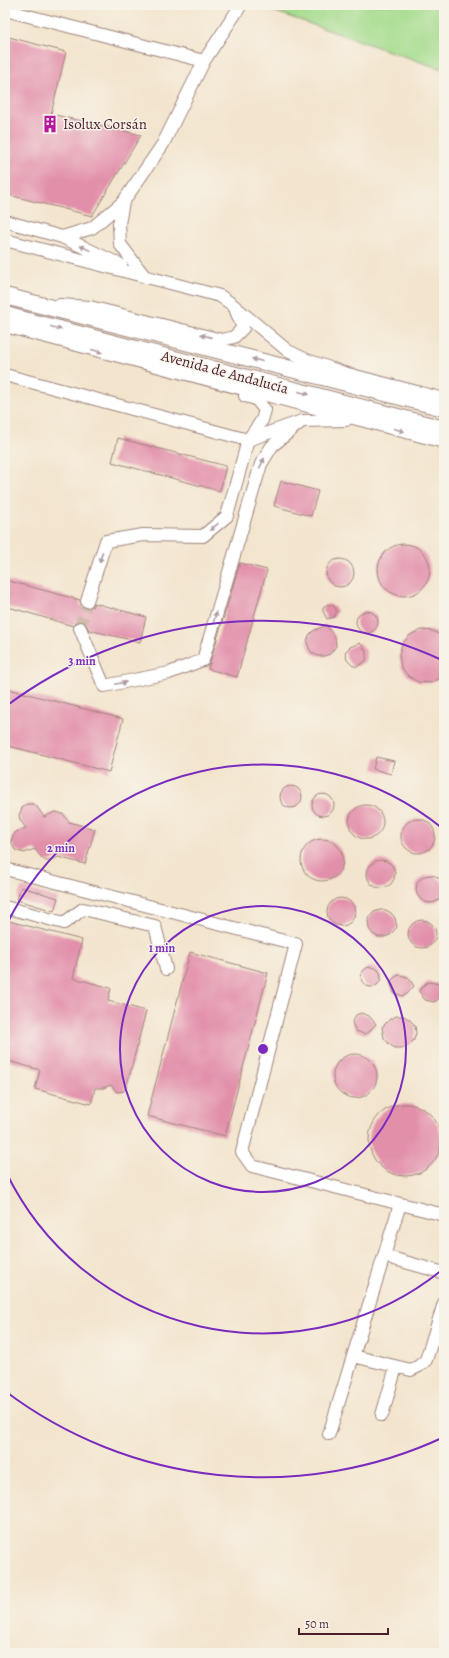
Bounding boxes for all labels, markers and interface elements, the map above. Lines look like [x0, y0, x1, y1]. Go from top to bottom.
building icon: Isolux Corsán [40, 114, 60, 134]
place label: Isolux Corsán [63, 114, 147, 134]
one-way arrow [79, 245, 91, 251]
one-way arrow [50, 326, 63, 332]
one-way arrow [199, 333, 212, 339]
street label: Avenida de Andalucía [158, 345, 291, 399]
one-way arrow [91, 348, 103, 354]
one-way arrow [251, 357, 263, 363]
one-way arrow [298, 390, 310, 396]
one-way arrow [393, 427, 405, 433]
one-way arrow [259, 457, 265, 468]
one-way arrow [209, 522, 220, 531]
one-way arrow [98, 551, 104, 563]
one-way arrow [212, 611, 218, 623]
text: 3 min [68, 653, 96, 669]
one-way arrow [115, 679, 127, 685]
text: 2 min [47, 840, 75, 856]
text: 1 min [149, 940, 176, 956]
centre of rings [256, 1042, 270, 1056]
scale bar [299, 1610, 388, 1636]
text: 50 m [305, 1616, 329, 1632]

